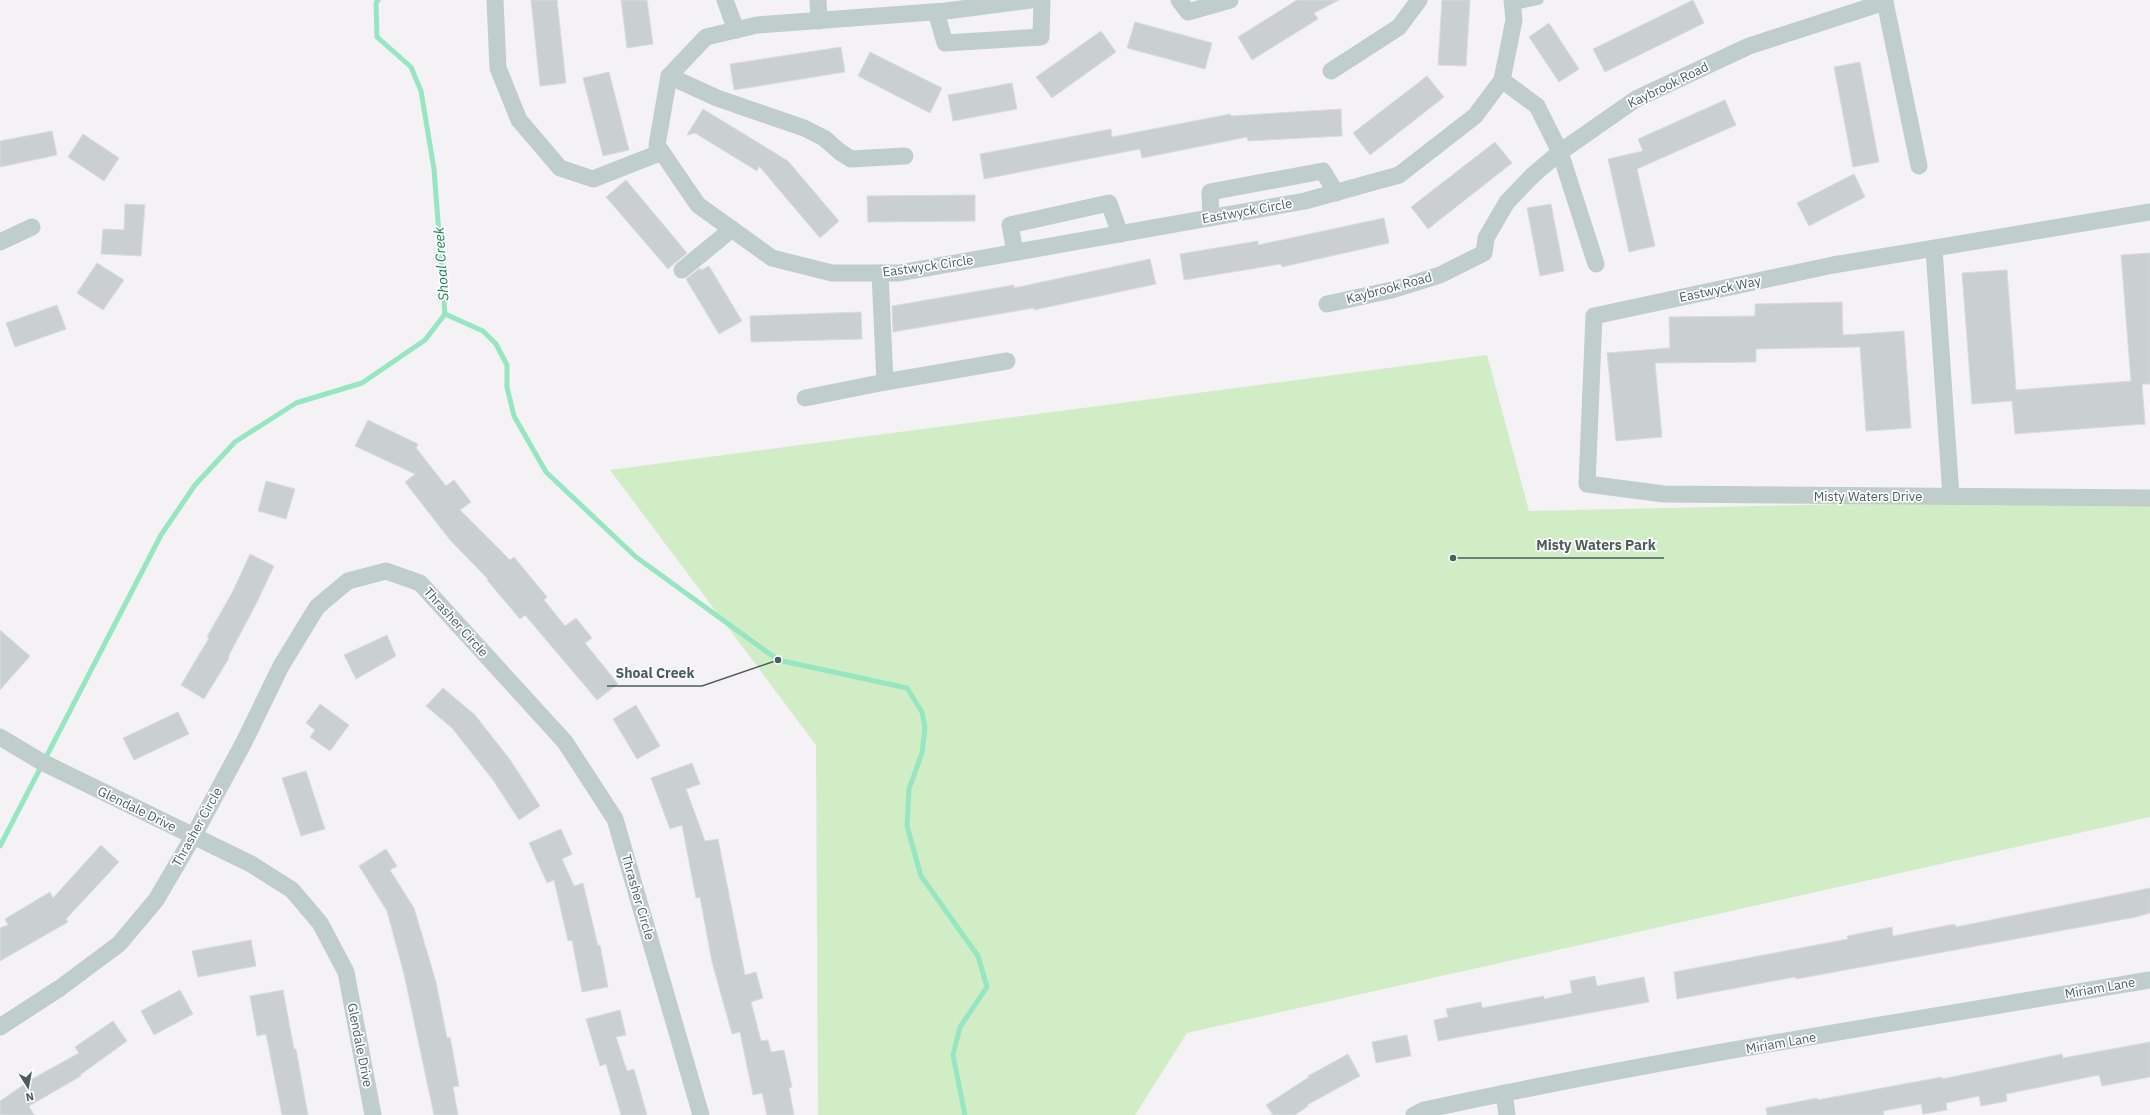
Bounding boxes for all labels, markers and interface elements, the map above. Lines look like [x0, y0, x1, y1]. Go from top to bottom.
street label: Kaybrook Road [1625, 58, 1711, 112]
street label: Eastwyck Circle [1200, 195, 1294, 227]
water label: Shoal Creek [429, 226, 453, 301]
street label: Eastwyck Circle [882, 251, 974, 281]
street label: Kaybrook Road [1344, 268, 1434, 308]
street label: Eastwyck Way [1678, 272, 1763, 306]
street label: Misty Waters Drive [1814, 488, 1922, 505]
callout: Misty Waters Park [1528, 532, 1664, 558]
text: Misty Waters Park [1536, 536, 1657, 554]
street label: Thrasher Circle [420, 583, 492, 661]
callout: Shoal Creek [607, 660, 702, 686]
text: Shoal Creek [615, 664, 695, 682]
street label: Glendale Drive [95, 783, 179, 835]
street label: Thrasher Circle [168, 784, 226, 870]
street label: Thrasher Circle [618, 852, 658, 942]
street label: Miriam Lane [2063, 973, 2137, 1003]
street label: Glendale Drive [343, 1001, 377, 1089]
street label: Miriam Lane [1744, 1028, 1818, 1058]
north arrow [8, 1067, 48, 1107]
text: N [25, 1089, 35, 1104]

